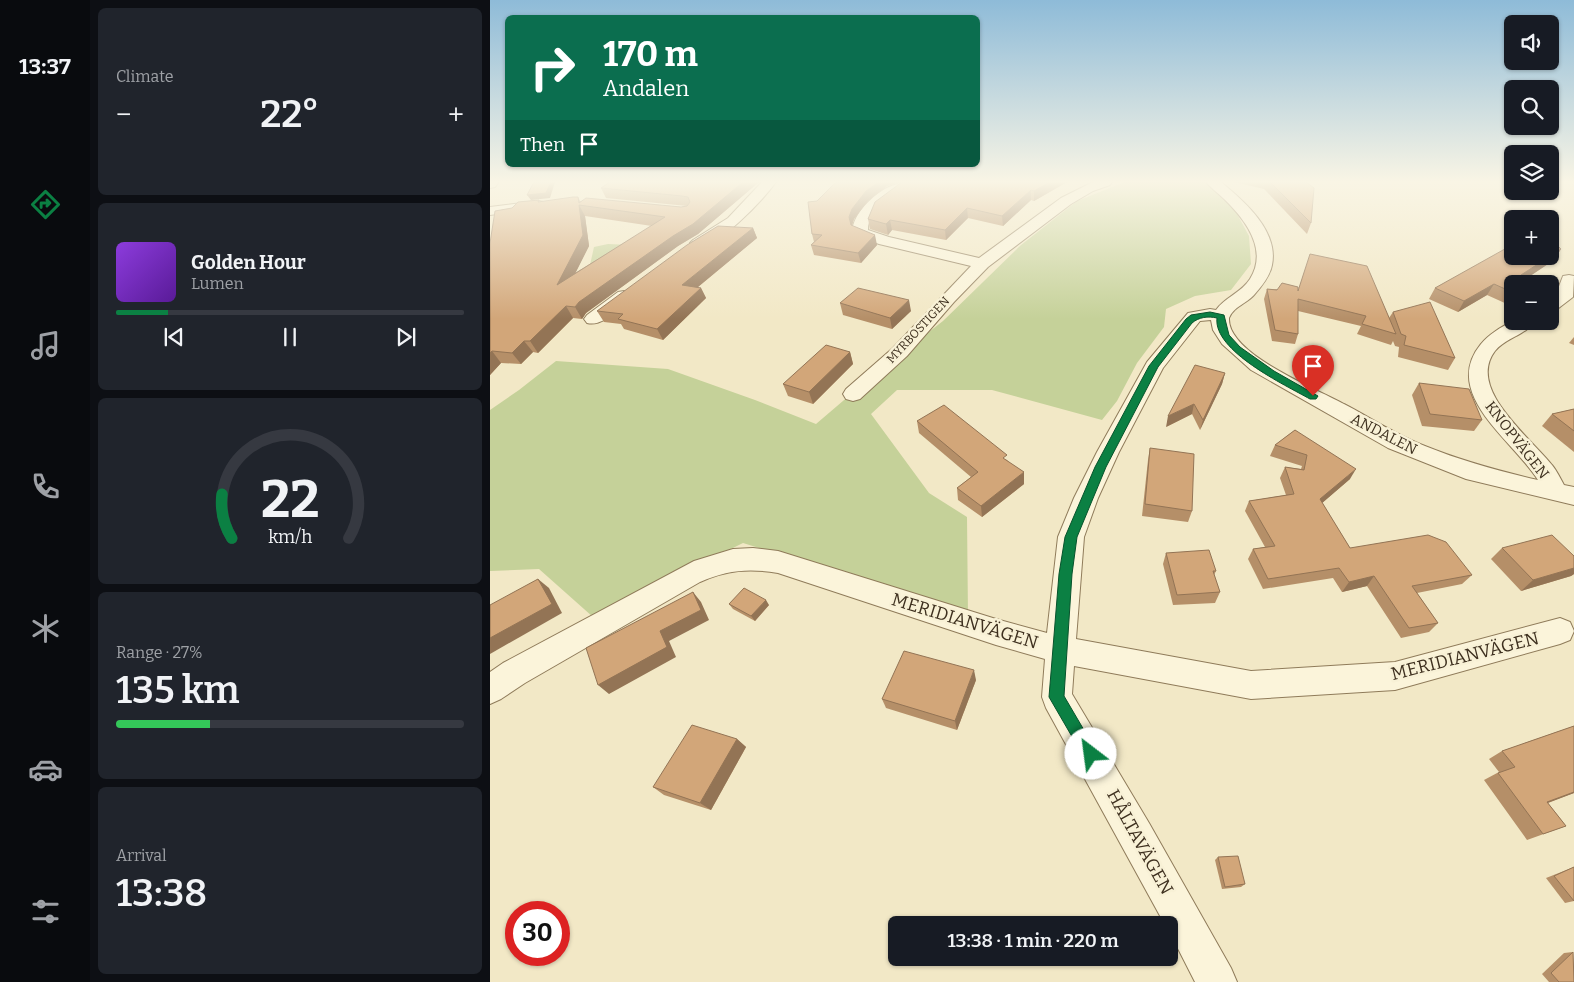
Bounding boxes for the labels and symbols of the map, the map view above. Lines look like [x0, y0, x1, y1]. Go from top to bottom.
street label: MYRBOSTIGEN [884, 294, 953, 366]
pin [1292, 345, 1334, 396]
street label: KNOPVÄGEN [1481, 398, 1553, 482]
street label: ANDALEN [1348, 410, 1420, 458]
street label: MERIDIANVÄGEN [889, 588, 1041, 654]
street label: MERIDIANVÄGEN [1389, 627, 1541, 685]
position arrow [1064, 727, 1116, 779]
street label: HÅLTAVÄGEN [1102, 786, 1178, 898]
speed limit sign: 30 [505, 901, 570, 966]

